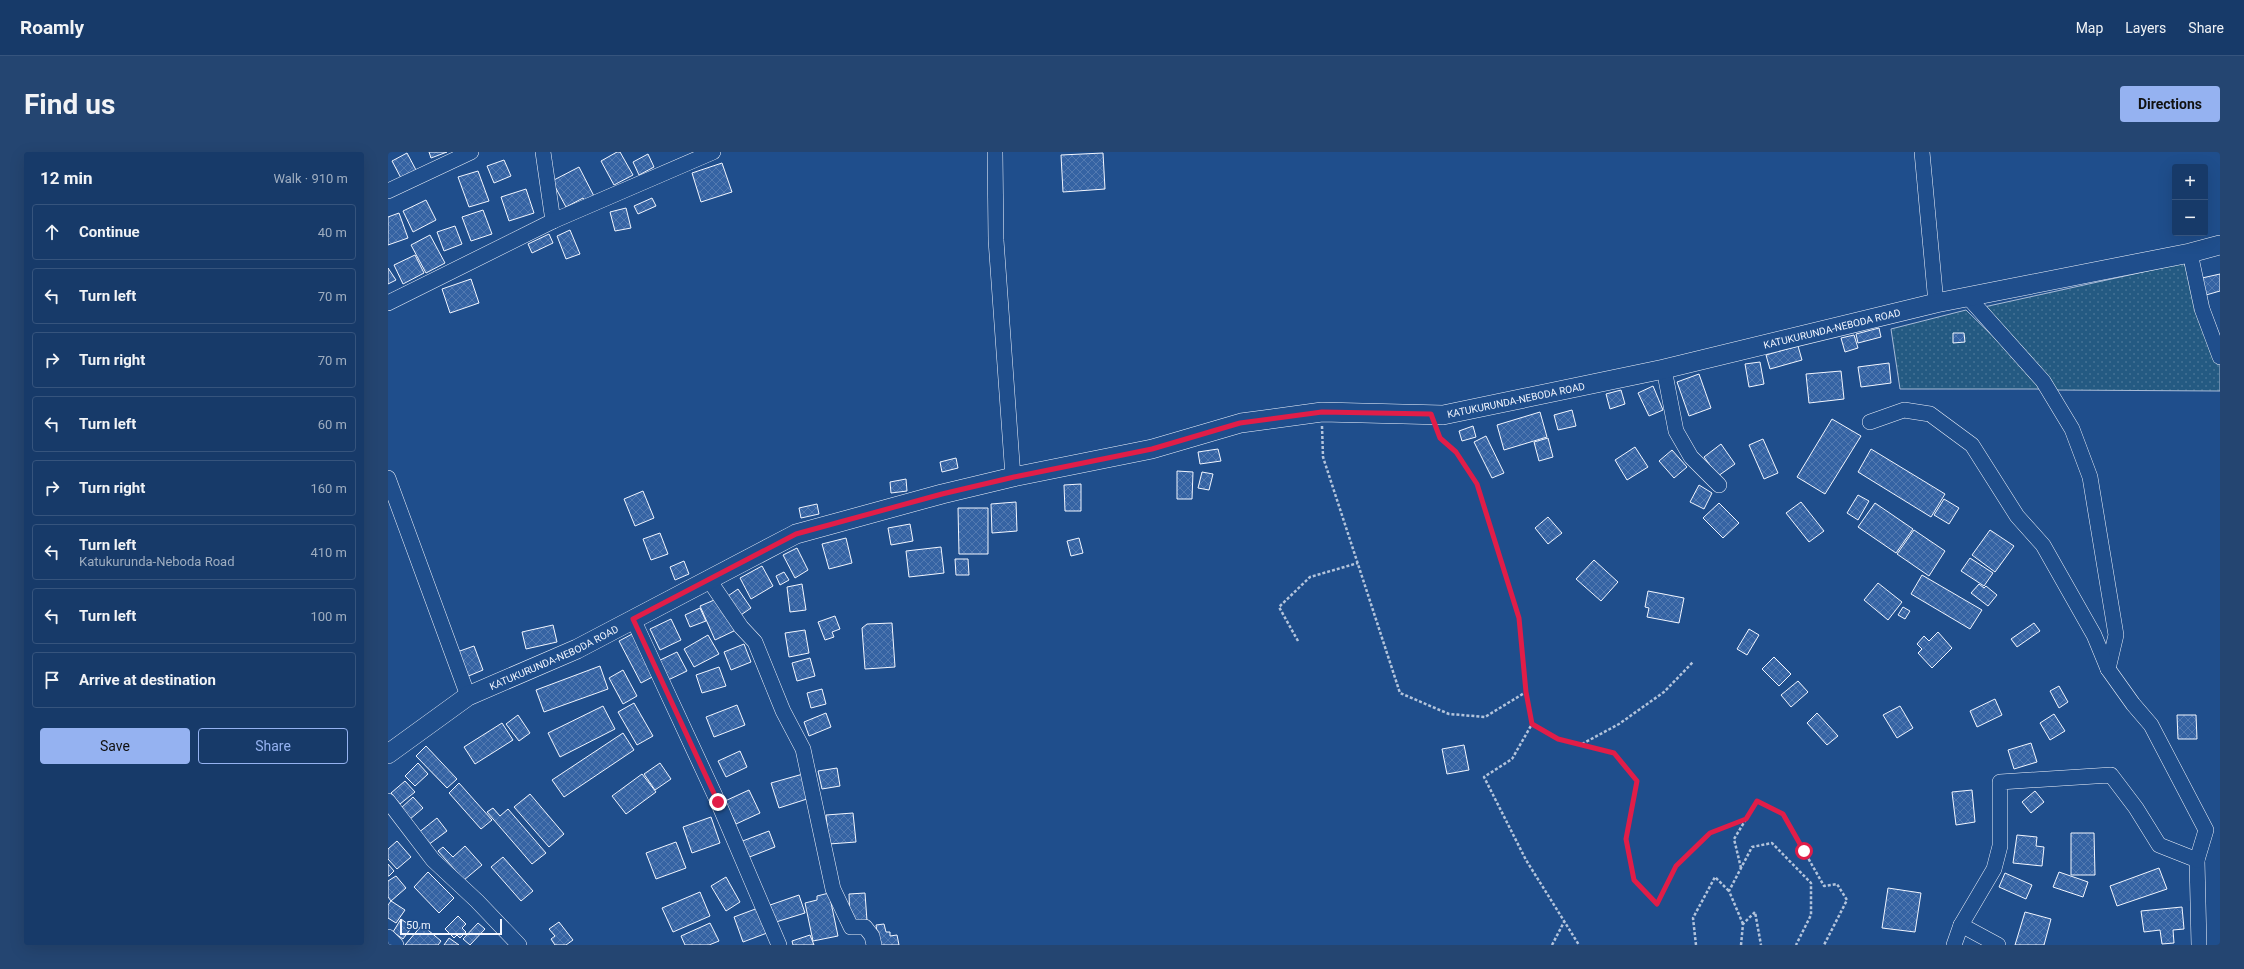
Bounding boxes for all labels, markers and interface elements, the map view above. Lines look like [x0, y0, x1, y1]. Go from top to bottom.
text: Roamly [20, 16, 84, 39]
text: Map [2076, 20, 2103, 36]
text: Layers [2125, 20, 2166, 36]
text: Share [2188, 20, 2224, 36]
button: Directions [2120, 86, 2220, 122]
text: Find us [24, 88, 115, 121]
map controls [2172, 164, 2208, 236]
button: + [2172, 164, 2208, 200]
text: 12 min [40, 168, 93, 188]
text: Walk · 910 m [273, 171, 348, 186]
button: − [2172, 200, 2208, 236]
icon: ahead [41, 221, 63, 243]
text: Continue [79, 223, 140, 241]
text: 40 m [318, 225, 347, 240]
icon: left [41, 285, 63, 307]
text: Turn left [79, 287, 136, 305]
text: 70 m [318, 289, 347, 304]
street label: KATUKURUNDA-NEBODA ROAD [1762, 306, 1901, 350]
icon: right [41, 349, 63, 371]
text: Turn right [79, 351, 145, 369]
text: 70 m [318, 353, 347, 368]
street label: KATUKURUNDA-NEBODA ROAD [1446, 380, 1586, 420]
icon: left [41, 413, 63, 435]
text: Turn left [79, 415, 136, 433]
text: 60 m [318, 417, 347, 432]
icon: right [41, 477, 63, 499]
text: Turn right [79, 479, 145, 497]
text: 160 m [310, 481, 347, 496]
text: Turn left [79, 536, 136, 554]
icon: left [41, 541, 63, 563]
text: 410 m [310, 545, 347, 560]
text: Katukurunda-Neboda Road [79, 554, 235, 569]
icon: left [41, 605, 63, 627]
text: Turn left [79, 607, 136, 625]
text: 100 m [310, 609, 347, 624]
street label: KATUKURUNDA-NEBODA ROAD [488, 623, 620, 692]
icon: arrive [41, 669, 63, 691]
text: Arrive at destination [79, 671, 216, 689]
button: Save [40, 728, 190, 764]
button: Share [198, 728, 348, 764]
route end [709, 793, 727, 811]
route start [1795, 842, 1813, 860]
scale bar [400, 917, 502, 936]
text: 50 m [406, 919, 431, 932]

